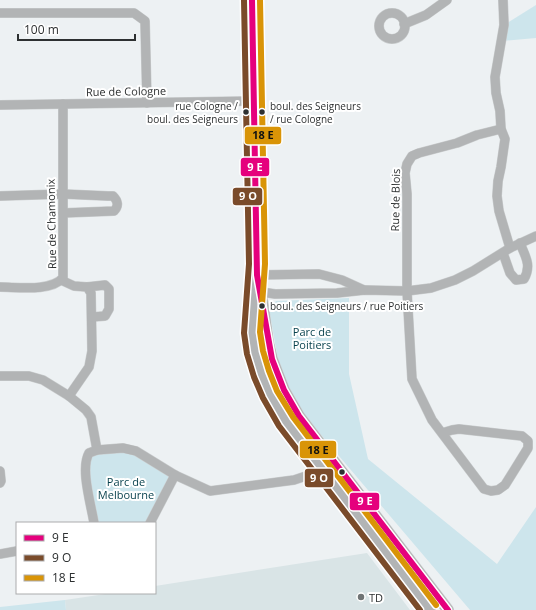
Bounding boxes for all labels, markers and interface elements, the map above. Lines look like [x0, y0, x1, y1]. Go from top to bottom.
scale bar [18, 16, 135, 42]
text: 100 m [24, 21, 59, 38]
street label: Rue de Cologne [86, 83, 166, 99]
place label: rue Cologne / boul. des Seigneurs [147, 99, 238, 126]
place label: boul. des Seigneurs / rue Cologne [270, 99, 361, 126]
marker: rue Cologne / boul. des Seigneurs [241, 107, 251, 117]
marker: boul. des Seigneurs / rue Cologne [257, 107, 267, 117]
line badge: 18 E [244, 126, 282, 145]
text: 18 E [252, 127, 274, 142]
line badge: 9 E [240, 157, 270, 177]
text: 9 E [247, 159, 263, 174]
street label: Rue de Blois [387, 168, 403, 232]
street label: Rue de Chamonix [43, 179, 59, 269]
line badge: 9 O [232, 187, 263, 206]
text: 9 O [239, 188, 257, 203]
place label: boul. des Seigneurs / rue Poitiers [270, 299, 424, 313]
marker: boul. des Seigneurs / rue Poitiers [257, 301, 267, 311]
park label: Parc de Poitiers [293, 324, 331, 352]
line badge: 18 E [299, 440, 337, 459]
text: 18 E [307, 442, 329, 457]
unlabelled marker [337, 467, 347, 477]
line badge: 9 O [304, 468, 334, 488]
text: 9 O [310, 470, 328, 485]
park label: Parc de Melbourne [98, 474, 154, 502]
line badge: 9 E [349, 492, 380, 511]
text: 9 E [357, 493, 373, 508]
legend [16, 522, 156, 594]
text: 9 E [52, 529, 69, 546]
text: 9 O [52, 549, 71, 566]
text: 18 E [52, 569, 76, 586]
place label: TD [369, 590, 383, 605]
marker: TD [356, 592, 366, 602]

